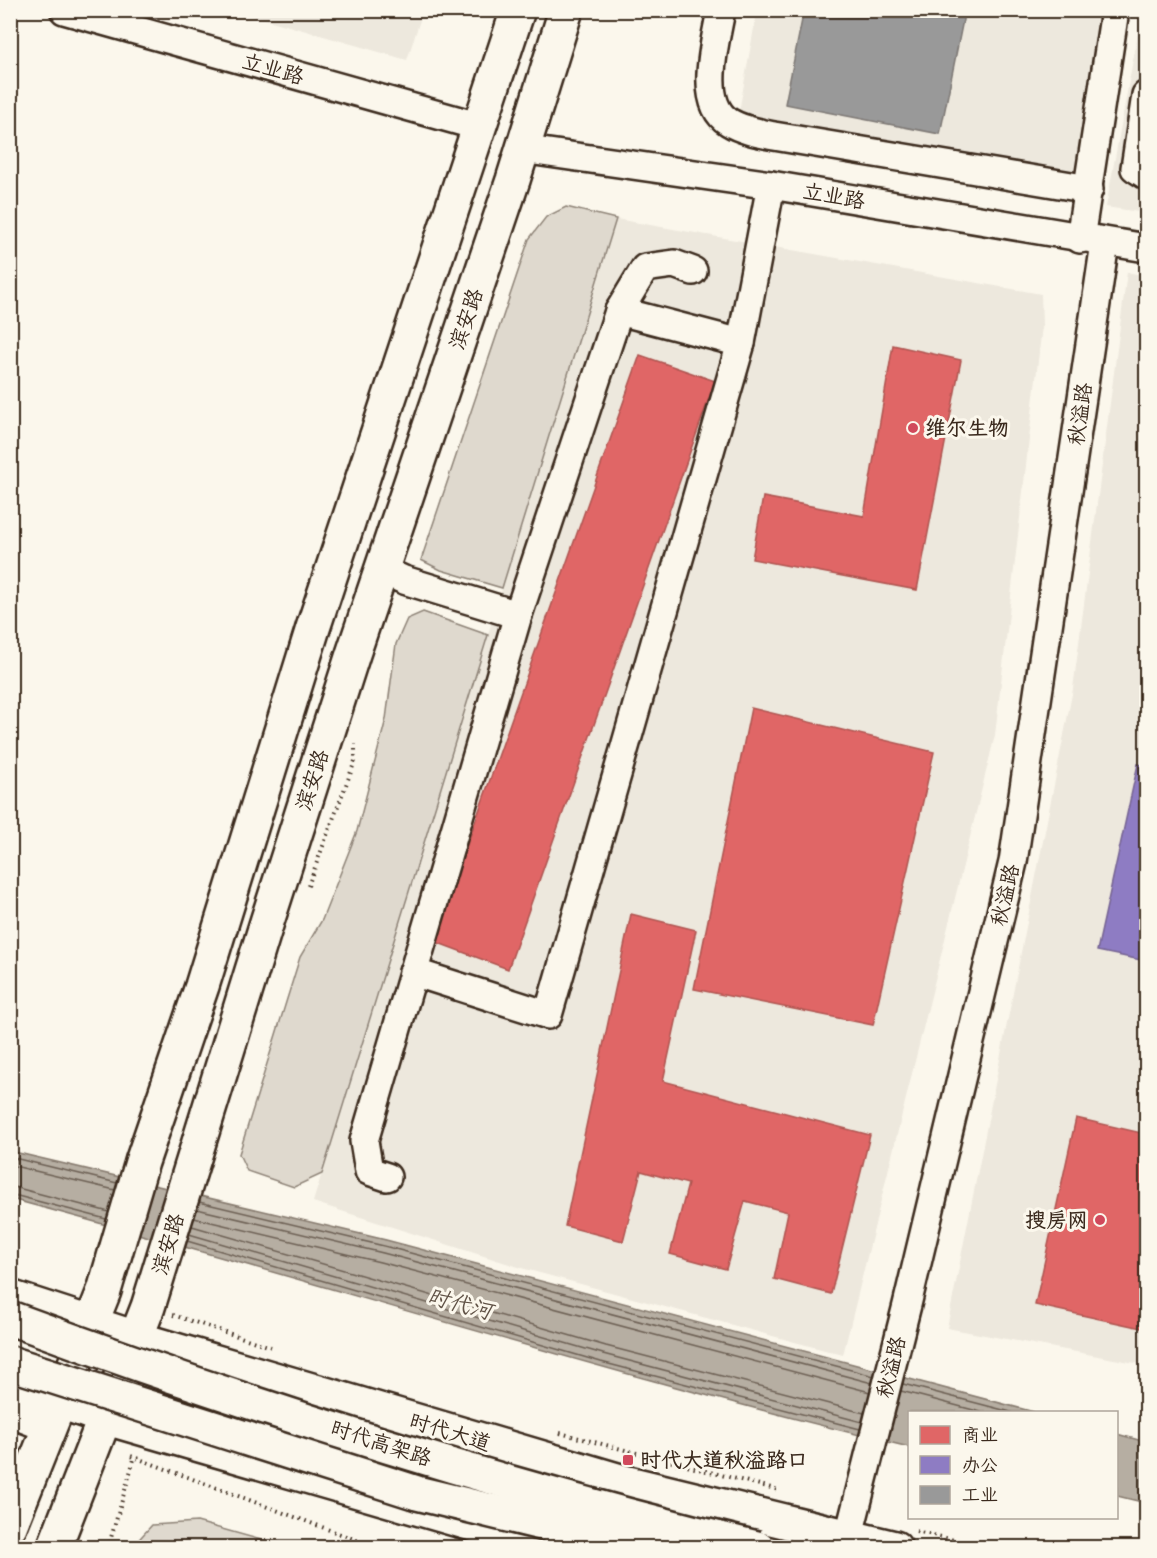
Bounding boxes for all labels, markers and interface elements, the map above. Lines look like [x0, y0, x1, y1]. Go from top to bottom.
street label: 立业路 [239, 48, 307, 92]
street label: 立业路 [800, 178, 867, 216]
street label: 滨安路 [443, 285, 490, 354]
street label: 秋溢路 [1063, 381, 1099, 447]
place label: 维尔生物 [925, 415, 1009, 443]
marker: 维尔生物 [906, 421, 920, 435]
street label: 滨安路 [290, 746, 336, 815]
street label: 秋溢路 [985, 861, 1027, 929]
place label: 搜房网 [1025, 1207, 1088, 1235]
street label: 滨安路 [146, 1210, 192, 1279]
marker: 搜房网 [1093, 1213, 1107, 1227]
water label: 时代河 [424, 1283, 498, 1328]
street label: 秋溢路 [871, 1333, 913, 1401]
street label: 时代大道 [405, 1407, 494, 1459]
legend [908, 1411, 1118, 1519]
street label: 时代高架路 [326, 1414, 435, 1473]
text: 商业 [962, 1424, 998, 1448]
place label: 时代大道秋溢路口 [640, 1447, 808, 1475]
marker: 时代大道秋溢路口 [621, 1453, 635, 1467]
text: 办公 [962, 1454, 998, 1478]
text: 工业 [962, 1484, 998, 1508]

